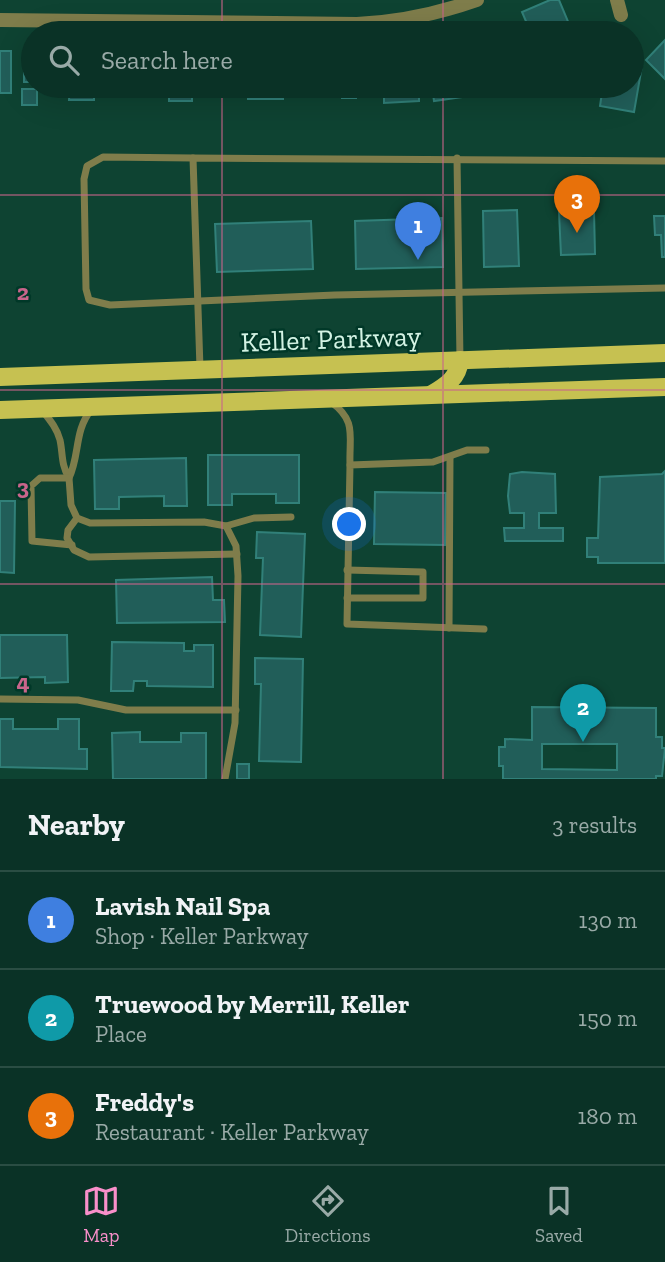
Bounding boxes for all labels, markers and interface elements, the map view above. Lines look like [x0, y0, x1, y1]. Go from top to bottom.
search box [21, 21, 644, 98]
icon: search [45, 41, 83, 79]
text: Search here [101, 44, 233, 76]
pin: 3 [554, 175, 600, 233]
pin: 1 [395, 202, 441, 260]
text: 2 [17, 278, 29, 306]
street label: Keller Parkway [240, 319, 422, 359]
text: 3 [17, 473, 29, 501]
your location [332, 507, 366, 541]
text: 4 [16, 668, 30, 696]
pin: 2 [560, 684, 606, 742]
text: Nearby [28, 807, 125, 843]
text: 3 results [552, 811, 637, 839]
text: Lavish Nail Spa [95, 890, 270, 922]
text: 1 [46, 906, 56, 934]
text: 130 m [579, 906, 637, 934]
text: Shop · Keller Parkway [95, 922, 308, 950]
text: Truewood by Merrill, Keller [95, 988, 409, 1020]
text: 2 [45, 1004, 57, 1032]
text: 150 m [578, 1004, 637, 1032]
text: Place [95, 1020, 147, 1048]
text: Freddy's [95, 1086, 194, 1118]
text: 3 [45, 1102, 57, 1130]
text: 180 m [577, 1102, 637, 1130]
text: Restaurant · Keller Parkway [95, 1118, 369, 1146]
tab: Map [82, 1182, 120, 1247]
tab: Directions [285, 1182, 371, 1247]
tab: Saved [535, 1182, 583, 1247]

